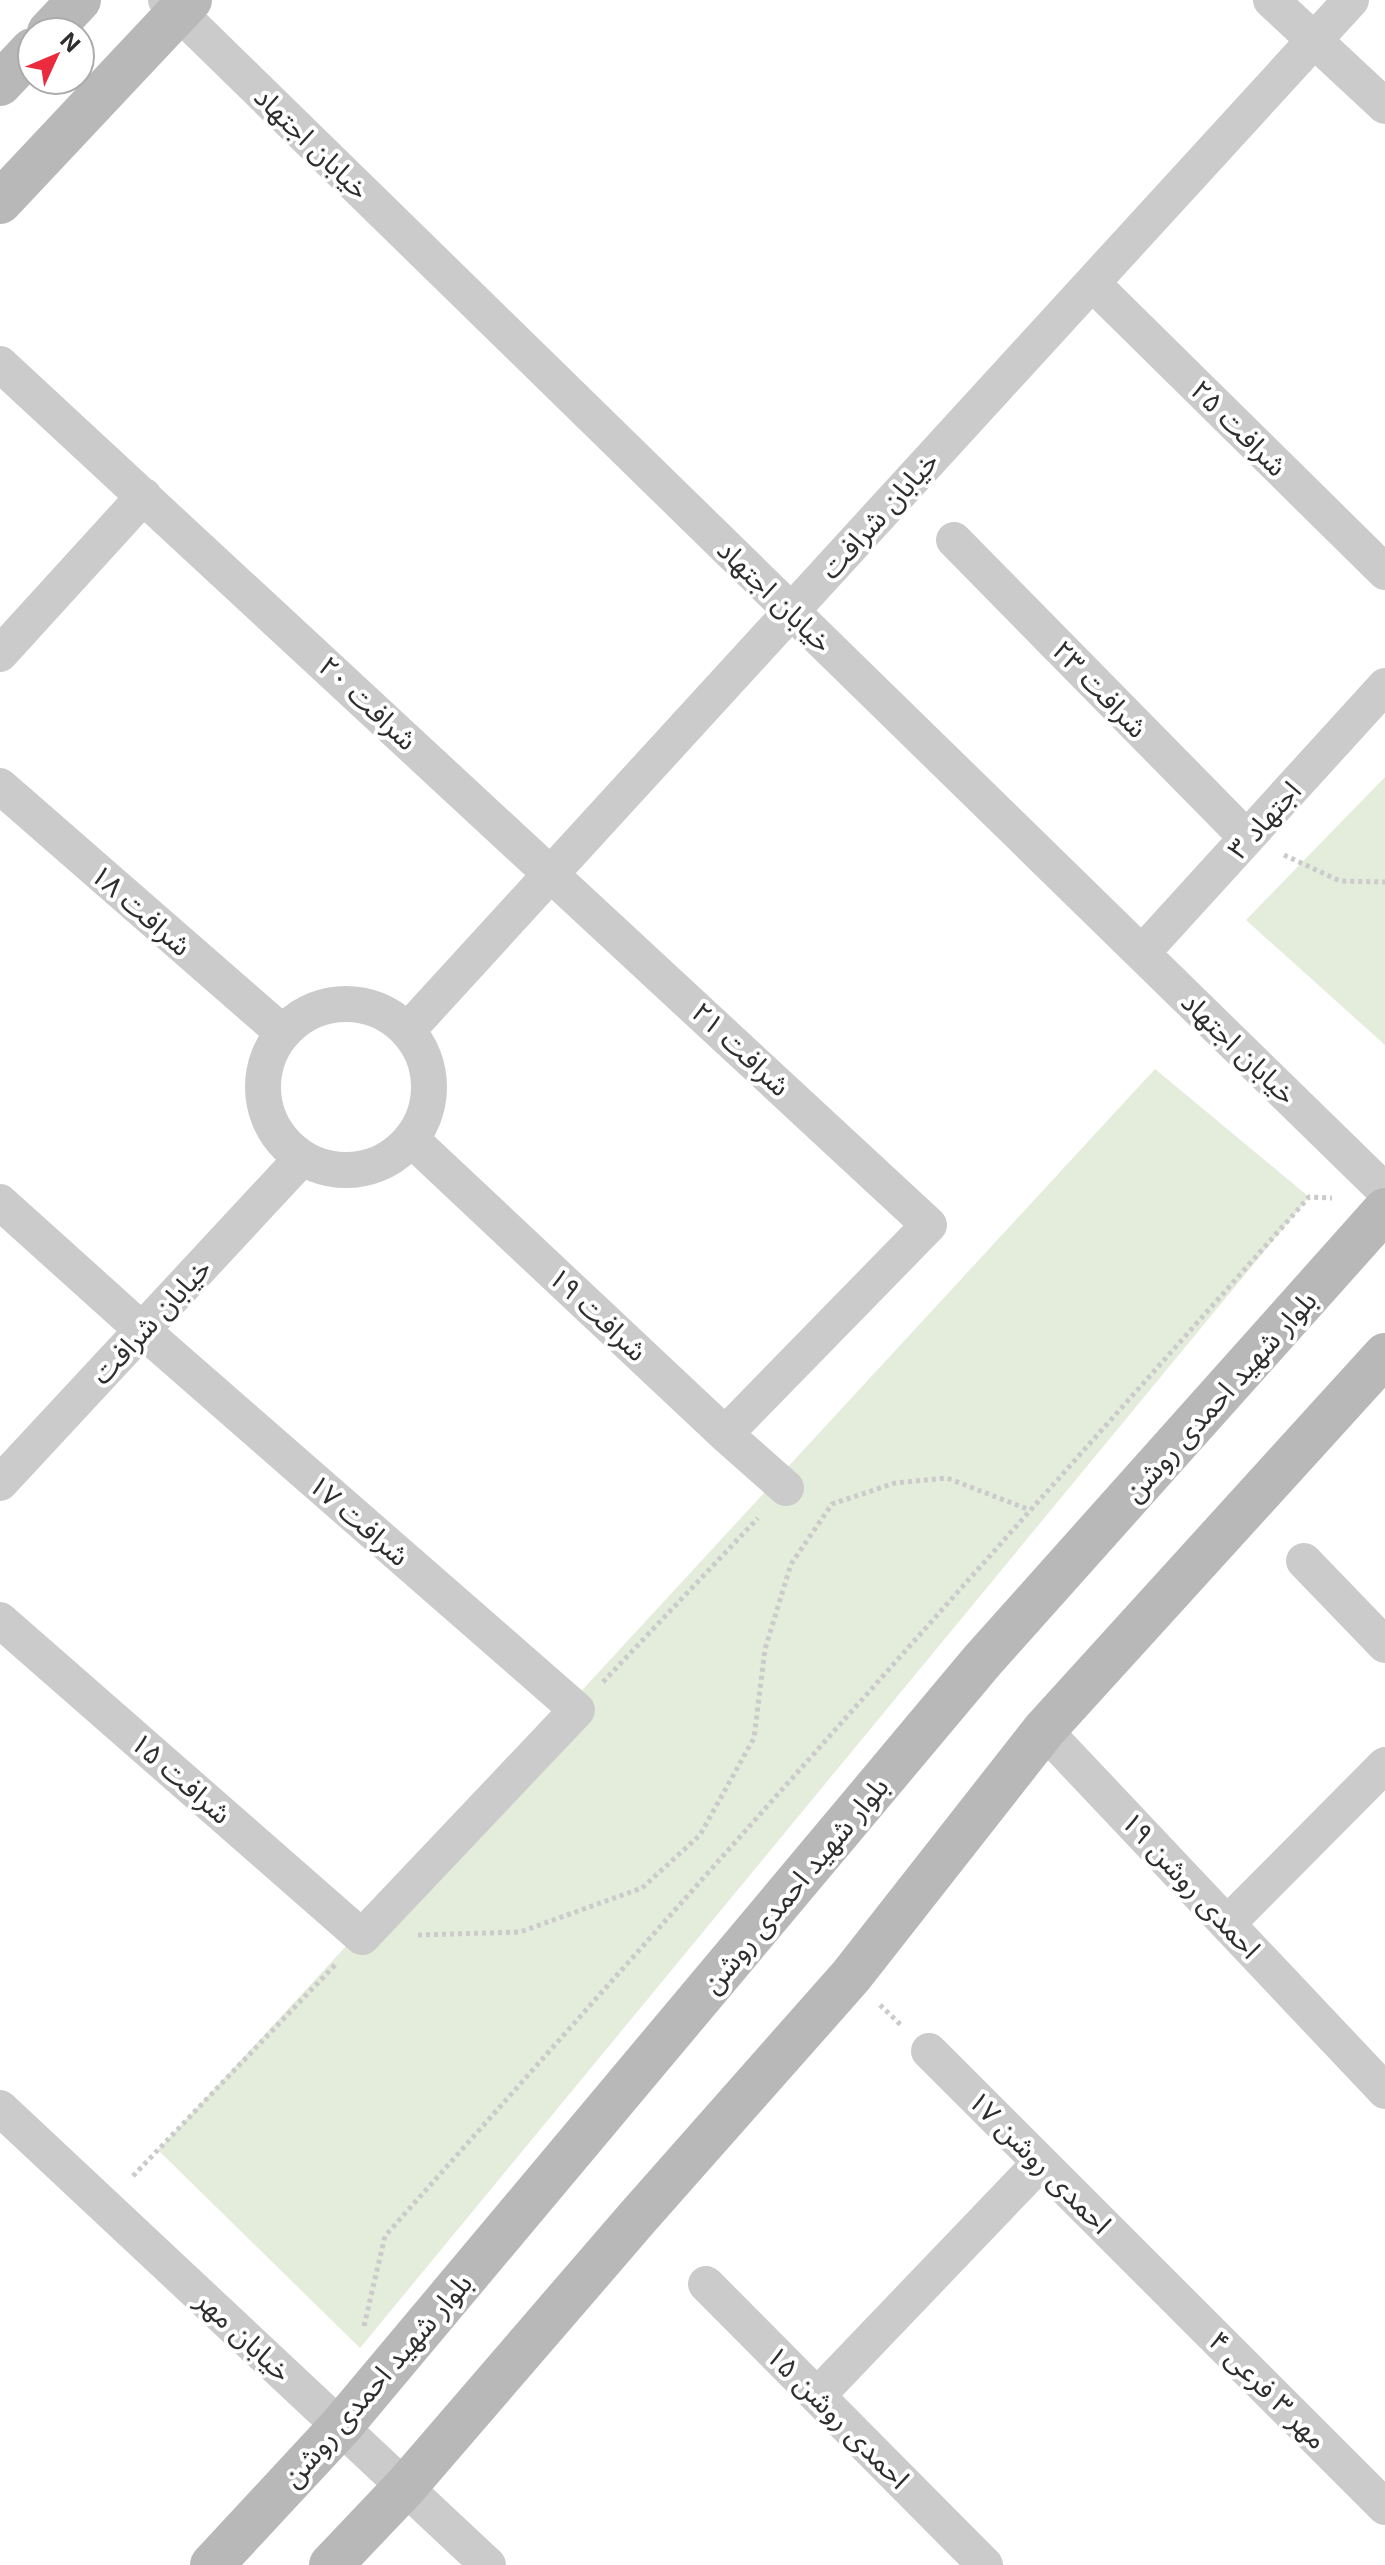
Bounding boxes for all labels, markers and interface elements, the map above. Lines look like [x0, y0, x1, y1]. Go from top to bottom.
north arrow [16, 16, 96, 96]
text: N [55, 27, 86, 57]
street label: خیابان اجتهاد [247, 80, 377, 206]
street label: شرافت ۲۵ [1184, 373, 1294, 483]
street label: خیابان شرافت [813, 444, 945, 586]
street label: خیابان اجتهاد [710, 533, 840, 659]
street label: شرافت ۲۳ [1045, 633, 1155, 745]
street label: شرافت ۲۰ [312, 649, 424, 757]
street label: اجتهاد ۳ [1220, 774, 1308, 866]
street label: شرافت ۱۸ [84, 857, 198, 963]
street label: خیابان اجتهاد [1174, 985, 1304, 1111]
street label: شرافت ۲۱ [685, 995, 797, 1103]
street label: خیابان شرافت [84, 1251, 218, 1391]
street label: شرافت ۱۹ [542, 1260, 654, 1368]
street label: بلوار شهید احمدی روشن [1116, 1284, 1324, 1508]
street label: شرافت ۱۷ [302, 1467, 416, 1573]
street label: شرافت ۱۵ [124, 1725, 238, 1831]
street label: بلوار شهید احمدی روشن [695, 1770, 895, 2000]
street label: احمدی روشن ۱۹ [1114, 1804, 1268, 1966]
street label: احمدی روشن ۱۷ [961, 2083, 1119, 2241]
street label: بلوار شهید احمدی روشن [275, 2266, 479, 2494]
street label: خیابان مهر [189, 2283, 299, 2389]
street label: مهر ۳ فرعی ۴ [1202, 2324, 1334, 2456]
street label: احمدی روشن ۱۵ [759, 2338, 917, 2496]

